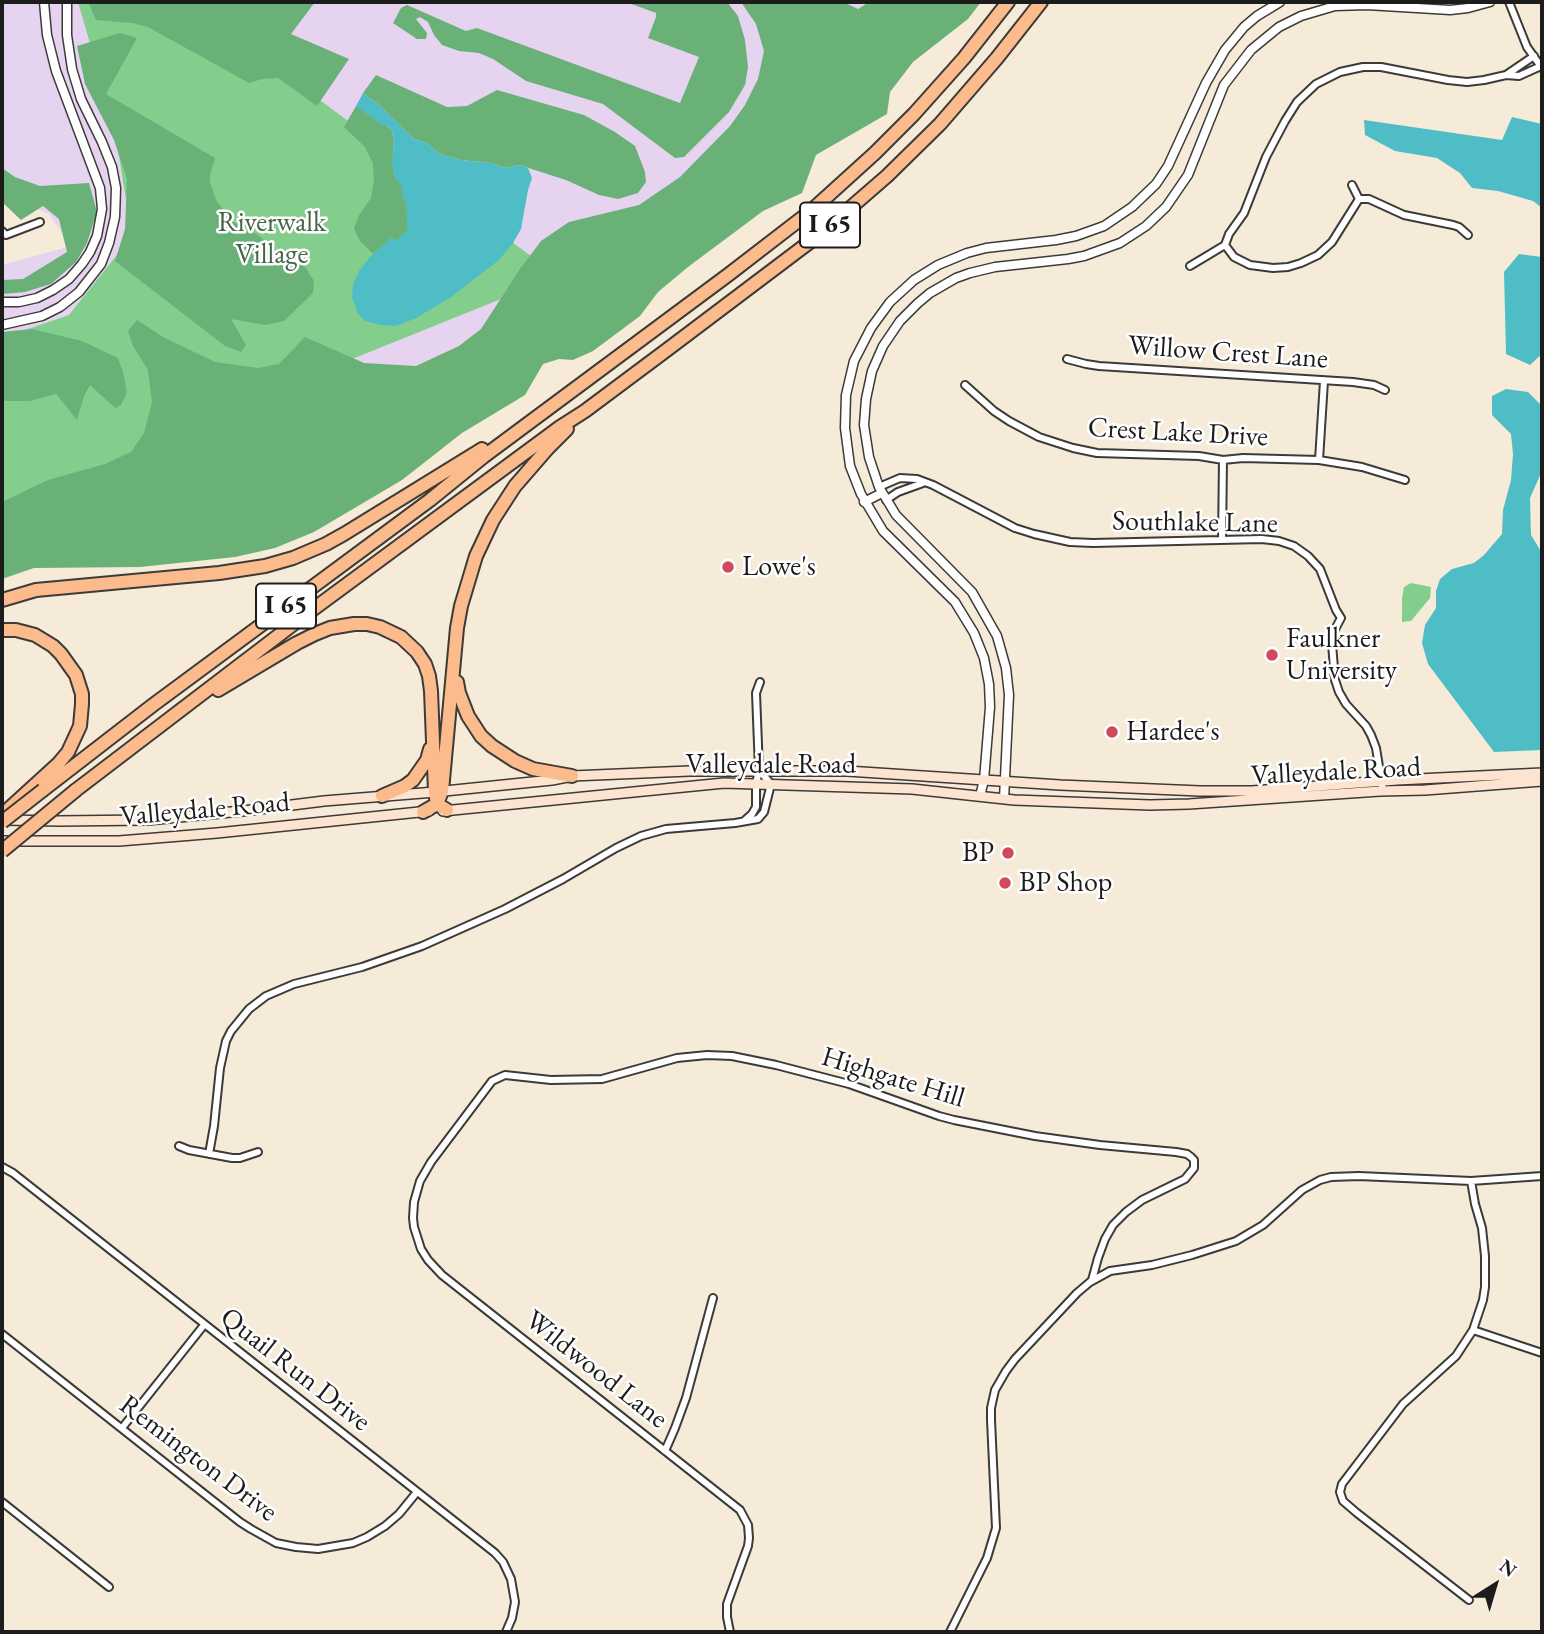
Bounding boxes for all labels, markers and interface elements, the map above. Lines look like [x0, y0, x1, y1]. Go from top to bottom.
road number: I 65 [800, 202, 860, 248]
park label: Riverwalk Village [218, 206, 326, 272]
street label: Willow Crest Lane [1127, 329, 1329, 377]
street label: Crest Lake Drive [1087, 411, 1269, 455]
street label: Southlake Lane [1112, 505, 1278, 541]
place label: Lowe's [742, 550, 816, 584]
marker: Lowe's [720, 559, 736, 575]
road number: I 65 [256, 584, 316, 628]
place label: Faulkner University [1286, 622, 1397, 688]
marker: Faulkner University [1264, 647, 1280, 663]
place label: Hardee's [1126, 715, 1220, 749]
marker: Hardee's [1104, 724, 1120, 740]
street label: Valleydale Road [686, 748, 856, 782]
street label: Valleydale Road [1250, 751, 1422, 793]
street label: Valleydale Road [119, 786, 291, 834]
place label: BP [962, 836, 994, 870]
marker: BP [1000, 845, 1016, 861]
place label: BP Shop [1019, 866, 1112, 900]
marker: BP Shop [997, 875, 1013, 891]
street label: Highgate Hill [817, 1040, 969, 1116]
street label: Quail Run Drive [213, 1301, 377, 1439]
street label: Wildwood Lane [518, 1304, 674, 1436]
street label: Remington Drive [112, 1389, 284, 1529]
north arrow [1460, 1550, 1530, 1620]
text: N [1494, 1553, 1522, 1582]

